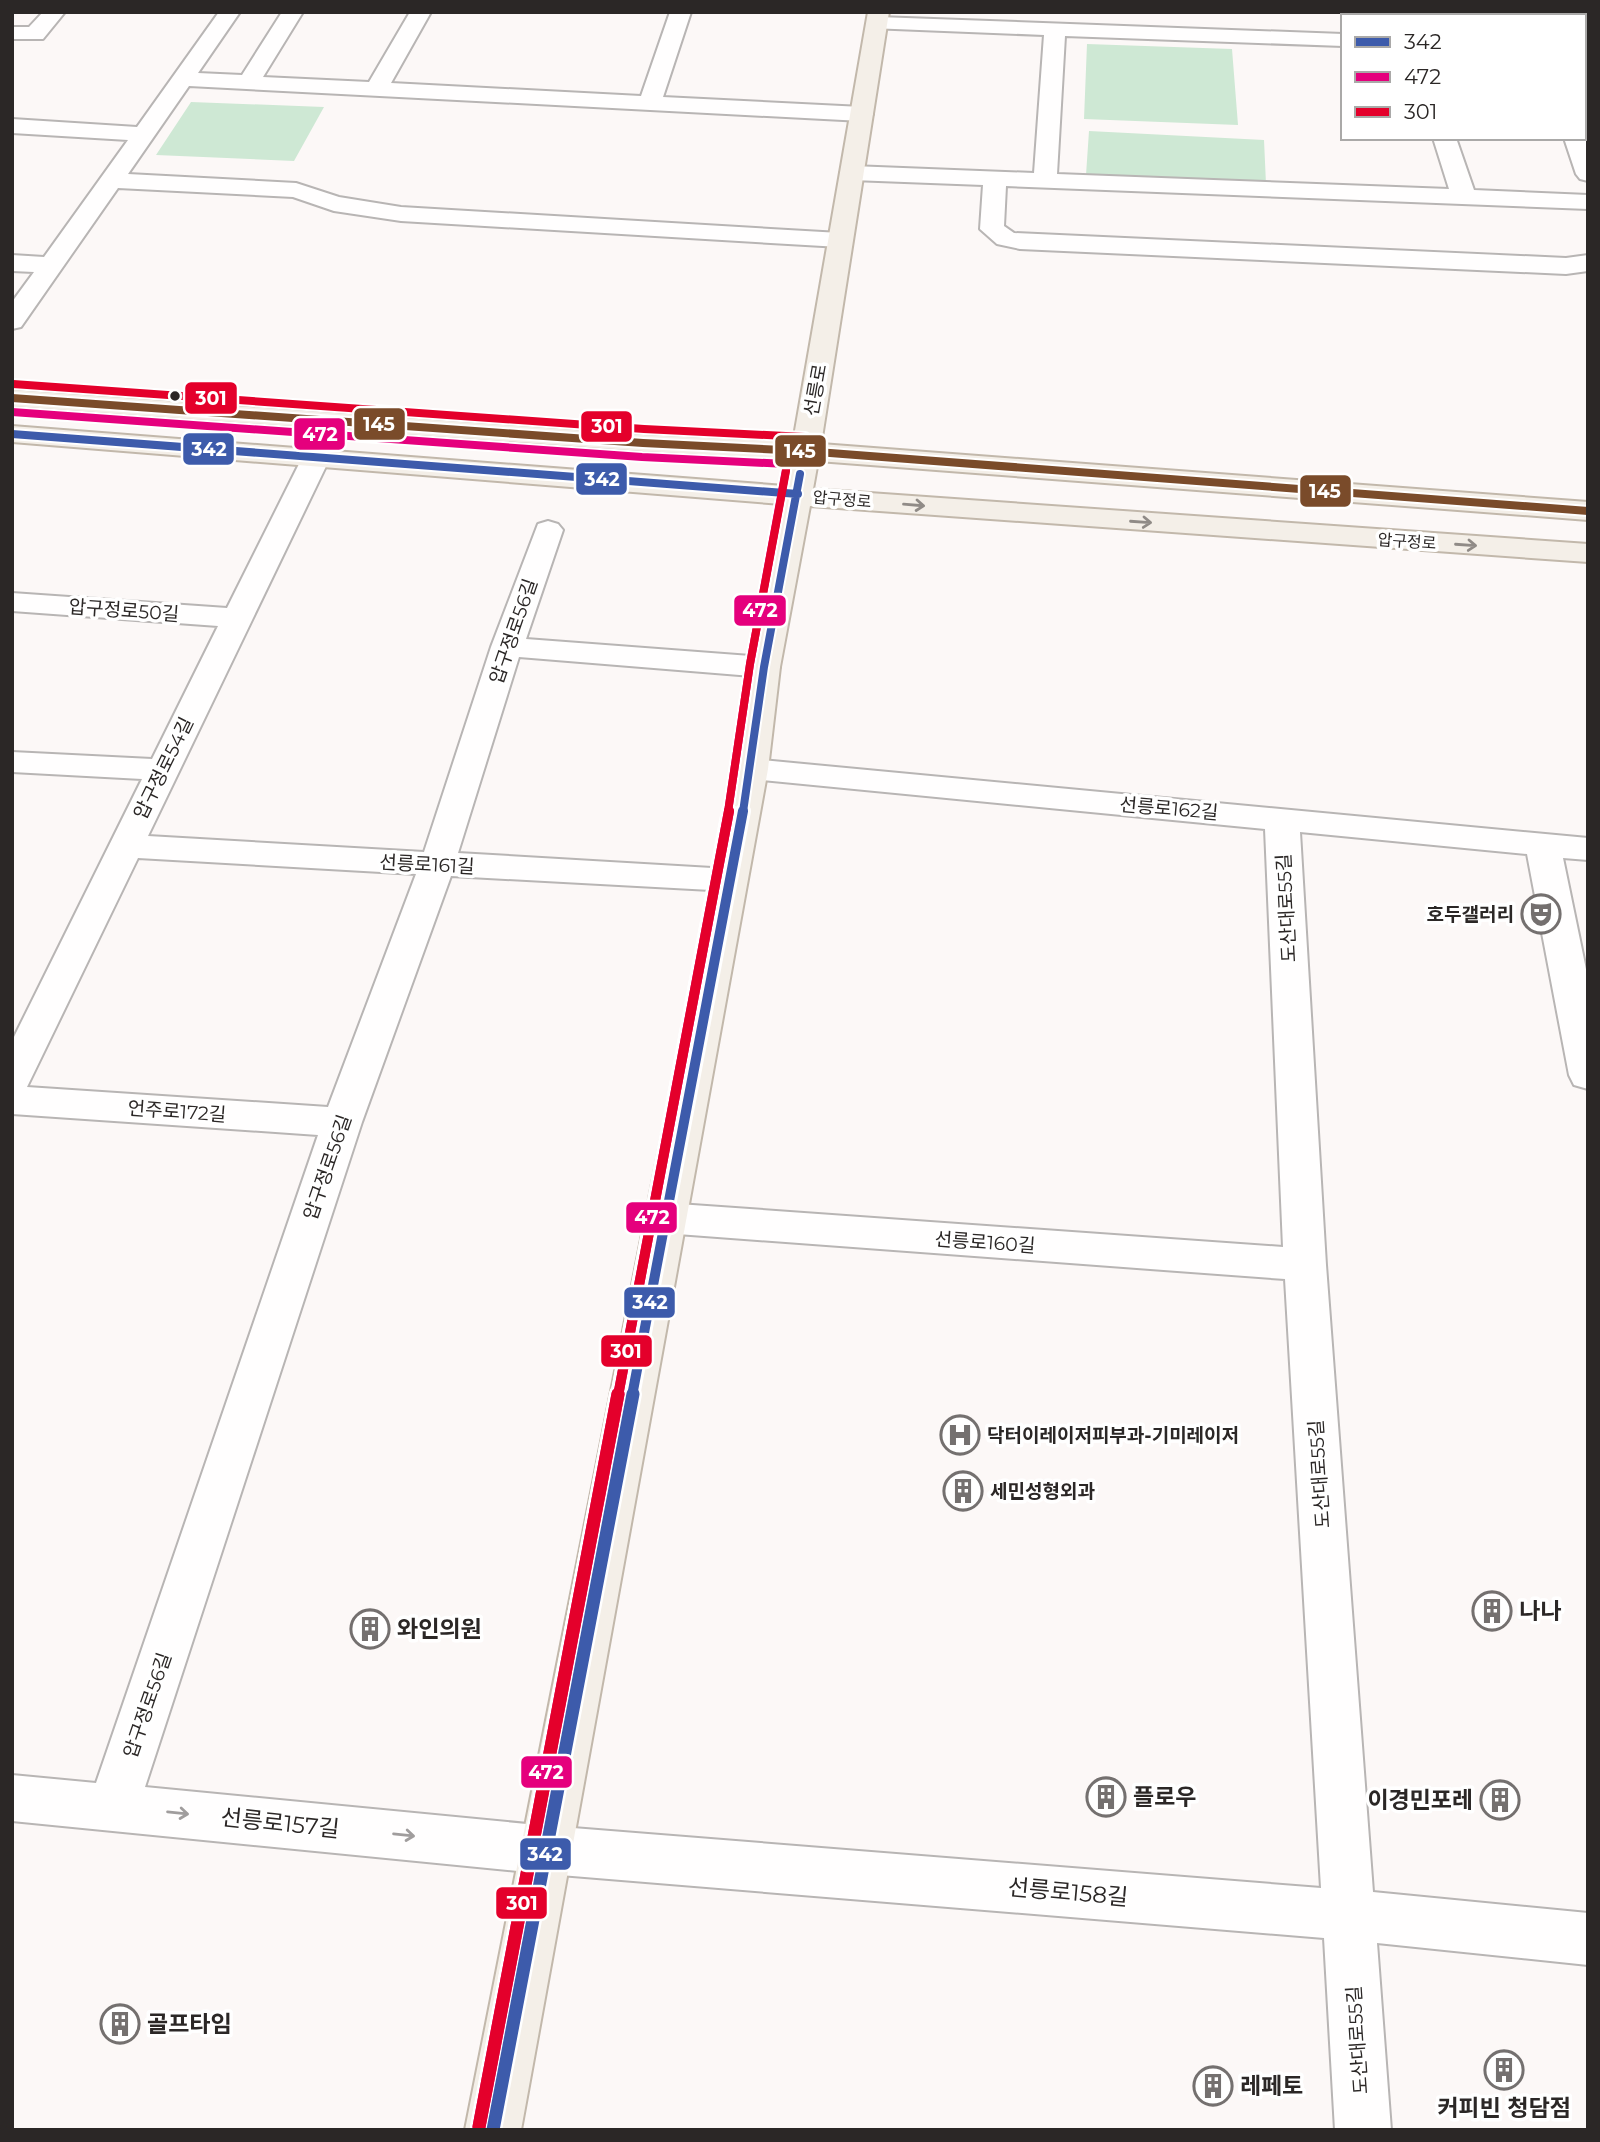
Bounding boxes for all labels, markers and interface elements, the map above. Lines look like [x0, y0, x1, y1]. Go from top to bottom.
legend [1341, 14, 1586, 140]
text: 342 [1404, 29, 1442, 54]
text: 472 [1404, 64, 1441, 89]
text: 301 [1404, 99, 1437, 124]
street label: 선릉로 [800, 362, 831, 418]
line badge: 301 [184, 381, 238, 415]
text: 301 [194, 387, 227, 410]
unlabelled marker [168, 389, 182, 403]
line badge: 145 [353, 407, 406, 441]
line badge: 301 [580, 410, 633, 443]
text: 145 [363, 413, 395, 436]
text: 301 [590, 415, 623, 438]
line badge: 472 [293, 417, 346, 451]
text: 472 [302, 423, 338, 446]
line badge: 342 [182, 432, 235, 466]
line badge: 145 [774, 434, 827, 468]
text: 342 [190, 438, 227, 461]
text: 145 [784, 440, 816, 463]
line badge: 342 [575, 462, 628, 496]
text: 342 [583, 468, 620, 491]
line badge: 145 [1299, 474, 1352, 508]
text: 145 [1309, 480, 1341, 503]
street label: 압구정로 [812, 487, 872, 512]
one-way arrow [903, 499, 925, 512]
one-way arrow [1129, 516, 1152, 529]
street label: 압구정로 [1377, 530, 1437, 553]
one-way arrow [1454, 539, 1477, 552]
street label: 압구정로56길 [485, 576, 542, 687]
line badge: 472 [733, 594, 787, 627]
street label: 압구정로50길 [68, 595, 180, 626]
text: 472 [742, 599, 778, 622]
street label: 압구정로54길 [129, 713, 198, 823]
street label: 선릉로162길 [1119, 793, 1219, 824]
street label: 선릉로161길 [379, 851, 475, 878]
street label: 도산대로55길 [1272, 853, 1301, 963]
theatre icon: 호두갤러리 [1520, 893, 1562, 935]
place label: 호두갤러리 [1427, 903, 1514, 926]
street label: 언주로172길 [127, 1097, 227, 1126]
street label: 압구정로56길 [299, 1112, 356, 1223]
line badge: 472 [625, 1201, 678, 1234]
text: 472 [634, 1206, 670, 1229]
street label: 선릉로160길 [934, 1228, 1036, 1257]
line badge: 342 [623, 1286, 676, 1319]
text: 342 [631, 1291, 668, 1314]
line badge: 301 [600, 1334, 653, 1368]
text: 301 [609, 1340, 642, 1363]
hospital icon: 닥터이레이저피부과-기미레이저 [939, 1414, 981, 1456]
street label: 도산대로55길 [1304, 1419, 1335, 1529]
place label: 닥터이레이저피부과-기미레이저 [987, 1424, 1239, 1447]
building icon: 세민성형외과 [942, 1470, 984, 1512]
place label: 세민성형외과 [990, 1480, 1095, 1503]
building icon: 나나 [1471, 1590, 1513, 1632]
place label: 나나 [1519, 1597, 1561, 1625]
building icon: 와인의원 [349, 1608, 391, 1650]
place label: 와인의원 [397, 1615, 482, 1643]
street label: 압구정로56길 [119, 1650, 176, 1761]
line badge: 472 [520, 1755, 573, 1789]
text: 472 [528, 1761, 564, 1784]
building icon: 플로우 [1085, 1776, 1127, 1818]
building icon: 이경민포레 [1479, 1779, 1521, 1821]
place label: 플로우 [1133, 1783, 1196, 1811]
place label: 이경민포레 [1367, 1786, 1473, 1814]
street label: 선릉로157길 [219, 1803, 341, 1843]
one-way arrow [166, 1807, 189, 1820]
one-way arrow [392, 1829, 415, 1842]
line badge: 342 [519, 1837, 572, 1871]
text: 342 [526, 1843, 563, 1866]
street label: 선릉로158길 [1007, 1873, 1129, 1911]
line badge: 301 [495, 1886, 548, 1920]
text: 301 [505, 1892, 538, 1915]
street label: 도산대로55길 [1342, 1985, 1373, 2095]
building icon: 골프타임 [99, 2003, 141, 2045]
place label: 골프타임 [147, 2010, 232, 2038]
building icon: 커피빈 청담점 [1483, 2049, 1525, 2091]
building icon: 레페토 [1192, 2065, 1234, 2107]
place label: 레페토 [1240, 2072, 1303, 2100]
place label: 커피빈 청담점 [1437, 2094, 1571, 2122]

